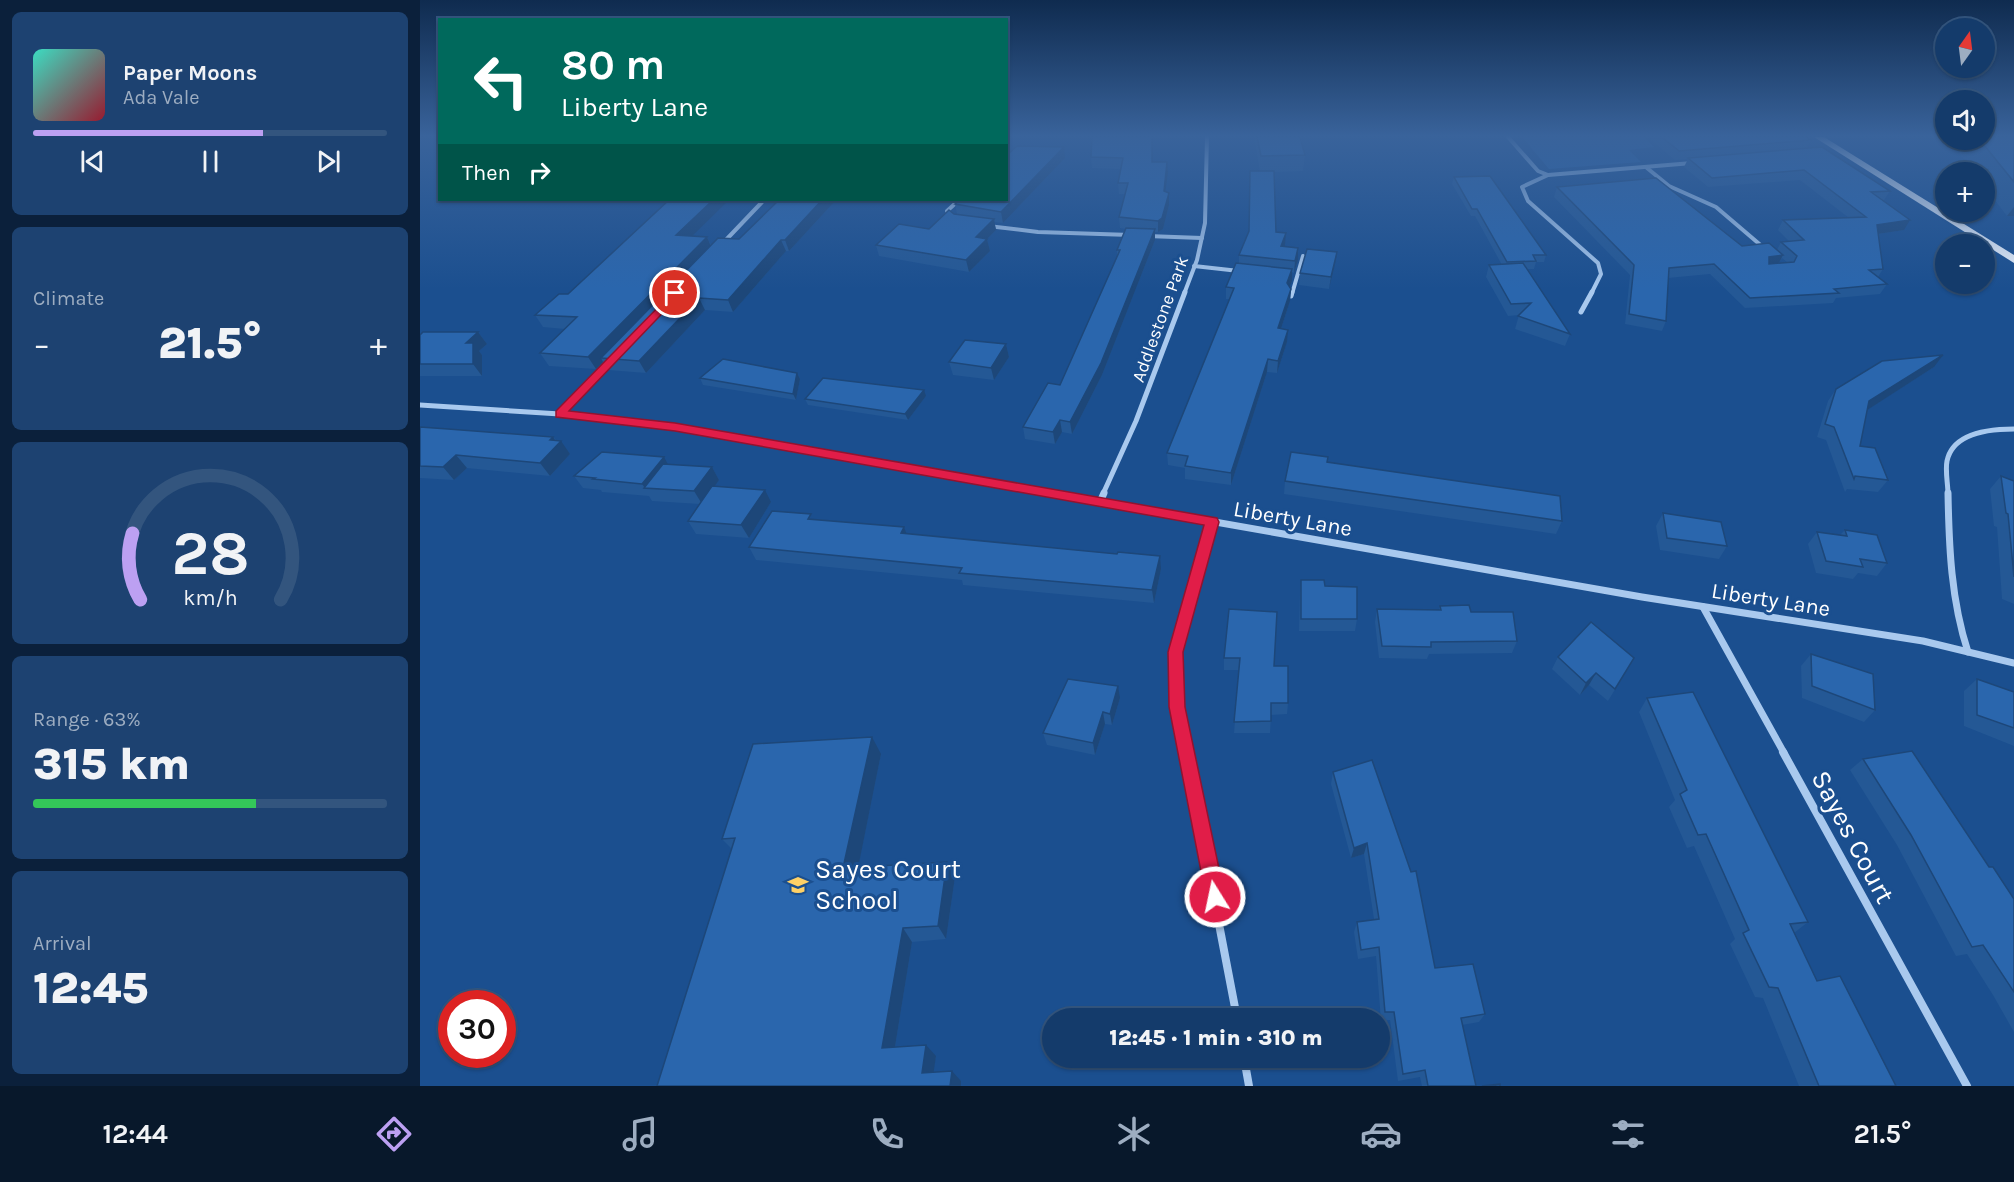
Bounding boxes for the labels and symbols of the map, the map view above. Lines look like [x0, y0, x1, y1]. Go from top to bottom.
north arrow [1935, 18, 1995, 78]
street label: Addlestone Park [1127, 253, 1193, 385]
pin [649, 267, 700, 318]
street label: Liberty Lane [1232, 496, 1354, 542]
street label: Liberty Lane [1710, 578, 1832, 622]
street label: Sayes Court [1805, 765, 1901, 909]
place label: Sayes Court School [815, 853, 961, 916]
position arrow [1183, 865, 1247, 929]
school or university icon: Sayes Court School [786, 873, 810, 897]
speed limit sign: 30 [438, 990, 516, 1068]

